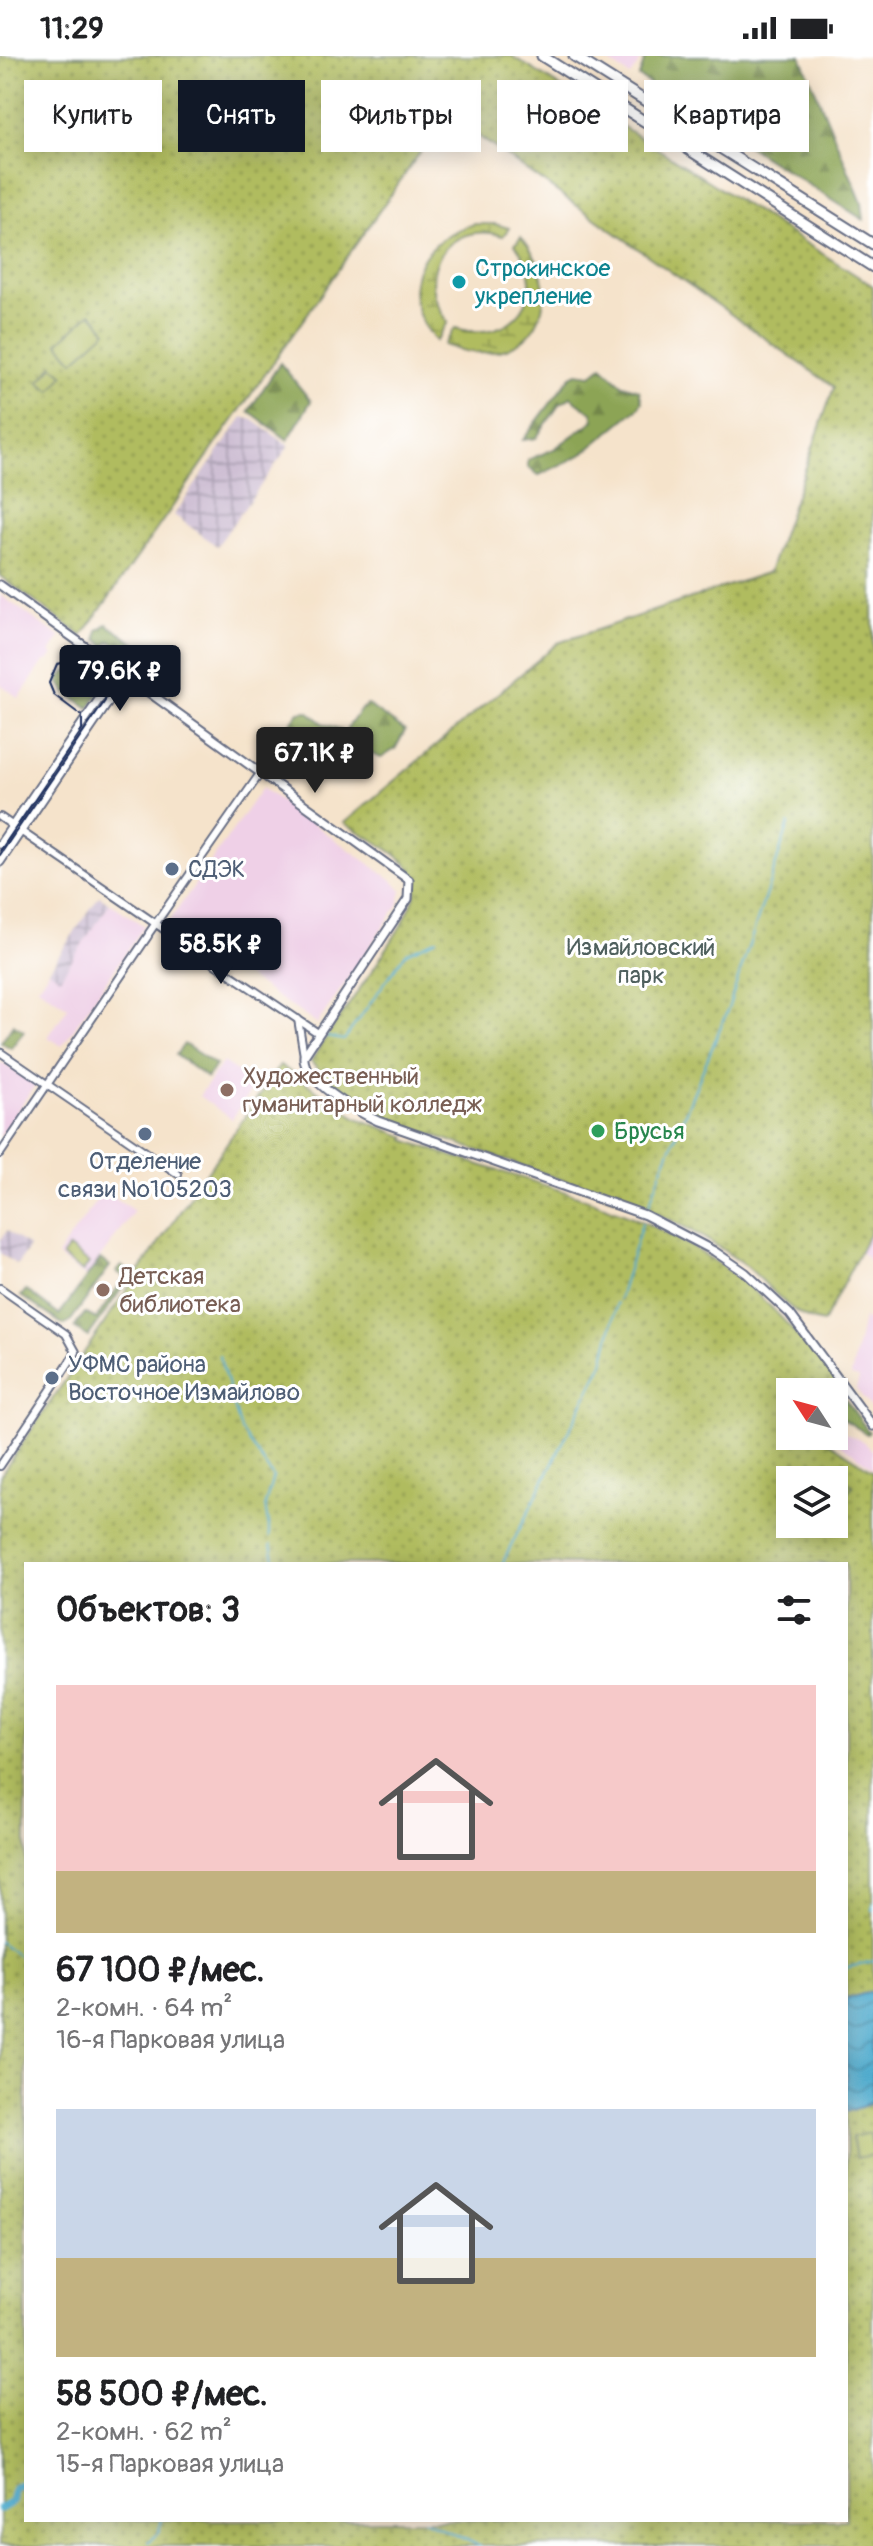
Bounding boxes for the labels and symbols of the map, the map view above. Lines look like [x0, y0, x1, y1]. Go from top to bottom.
place label: Строкинское укрепление [474, 254, 611, 311]
marker: Строкинское укрепление [450, 273, 468, 291]
pin: 79.6K ₽ [46, 645, 194, 713]
pin: 67.1K ₽ [241, 727, 389, 795]
place label: СДЭК [188, 855, 245, 884]
marker: СДЭК [163, 860, 181, 878]
pin: 58.5K ₽ [147, 918, 295, 986]
park label: Измайловский парк [567, 933, 715, 990]
place label: Художественный гуманитарный колледж [243, 1062, 482, 1119]
marker: Художественный гуманитарный колледж [218, 1081, 236, 1099]
place label: Брусья [614, 1117, 685, 1146]
marker: Брусья [589, 1122, 607, 1140]
marker: Отделение связи №105203 [136, 1125, 154, 1143]
place label: Отделение связи №105203 [58, 1147, 232, 1204]
place label: Детская библиотека [118, 1262, 241, 1319]
marker: Детская библиотека [94, 1281, 112, 1299]
place label: УФМС района Восточное Измайлово [68, 1350, 300, 1407]
marker: УФМС района Восточное Измайлово [43, 1369, 61, 1387]
north arrow [776, 1378, 848, 1450]

